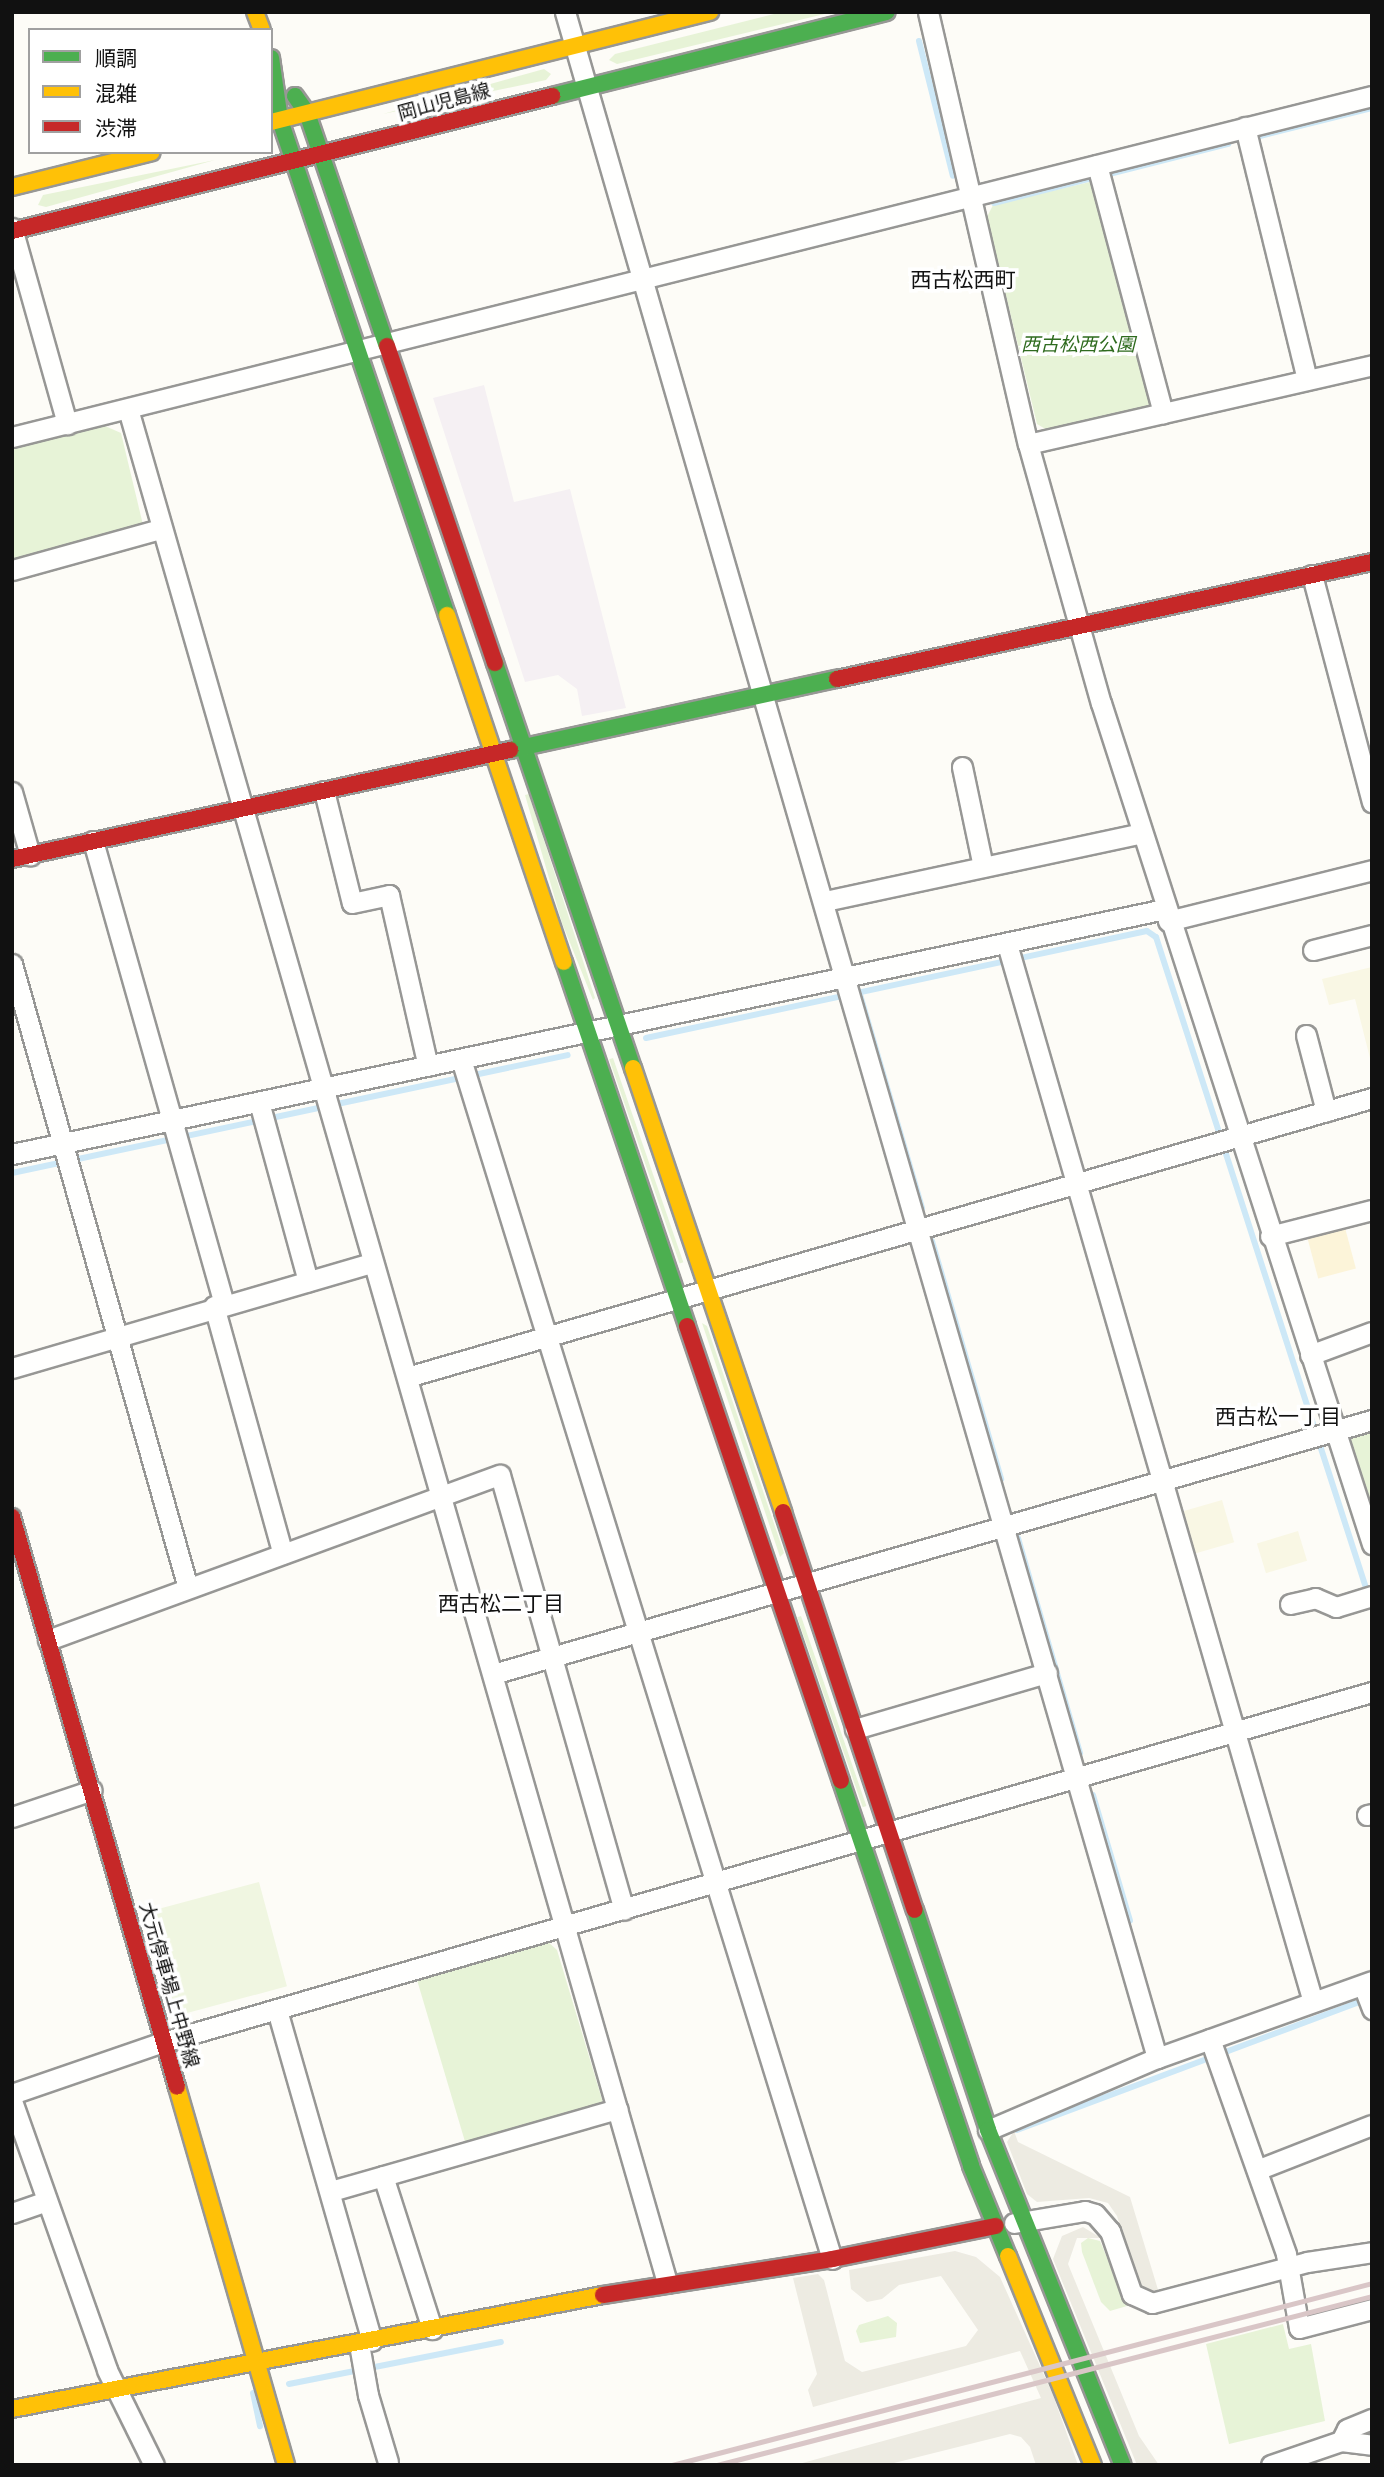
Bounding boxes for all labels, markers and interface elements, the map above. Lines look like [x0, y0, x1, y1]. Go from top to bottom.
legend [28, 28, 273, 154]
text: 順調 [95, 46, 137, 72]
street label: 岡山児島線 [395, 79, 493, 125]
text: 混雑 [95, 81, 137, 107]
text: 渋滞 [95, 116, 137, 142]
district label: 西古松西町 [911, 267, 1015, 293]
park label: 西古松西公園 [1021, 334, 1135, 356]
district label: 西古松一丁目 [1215, 1404, 1341, 1430]
district label: 西古松二丁目 [438, 1591, 564, 1617]
street label: 大元停車場上中野線 [134, 1900, 204, 2070]

